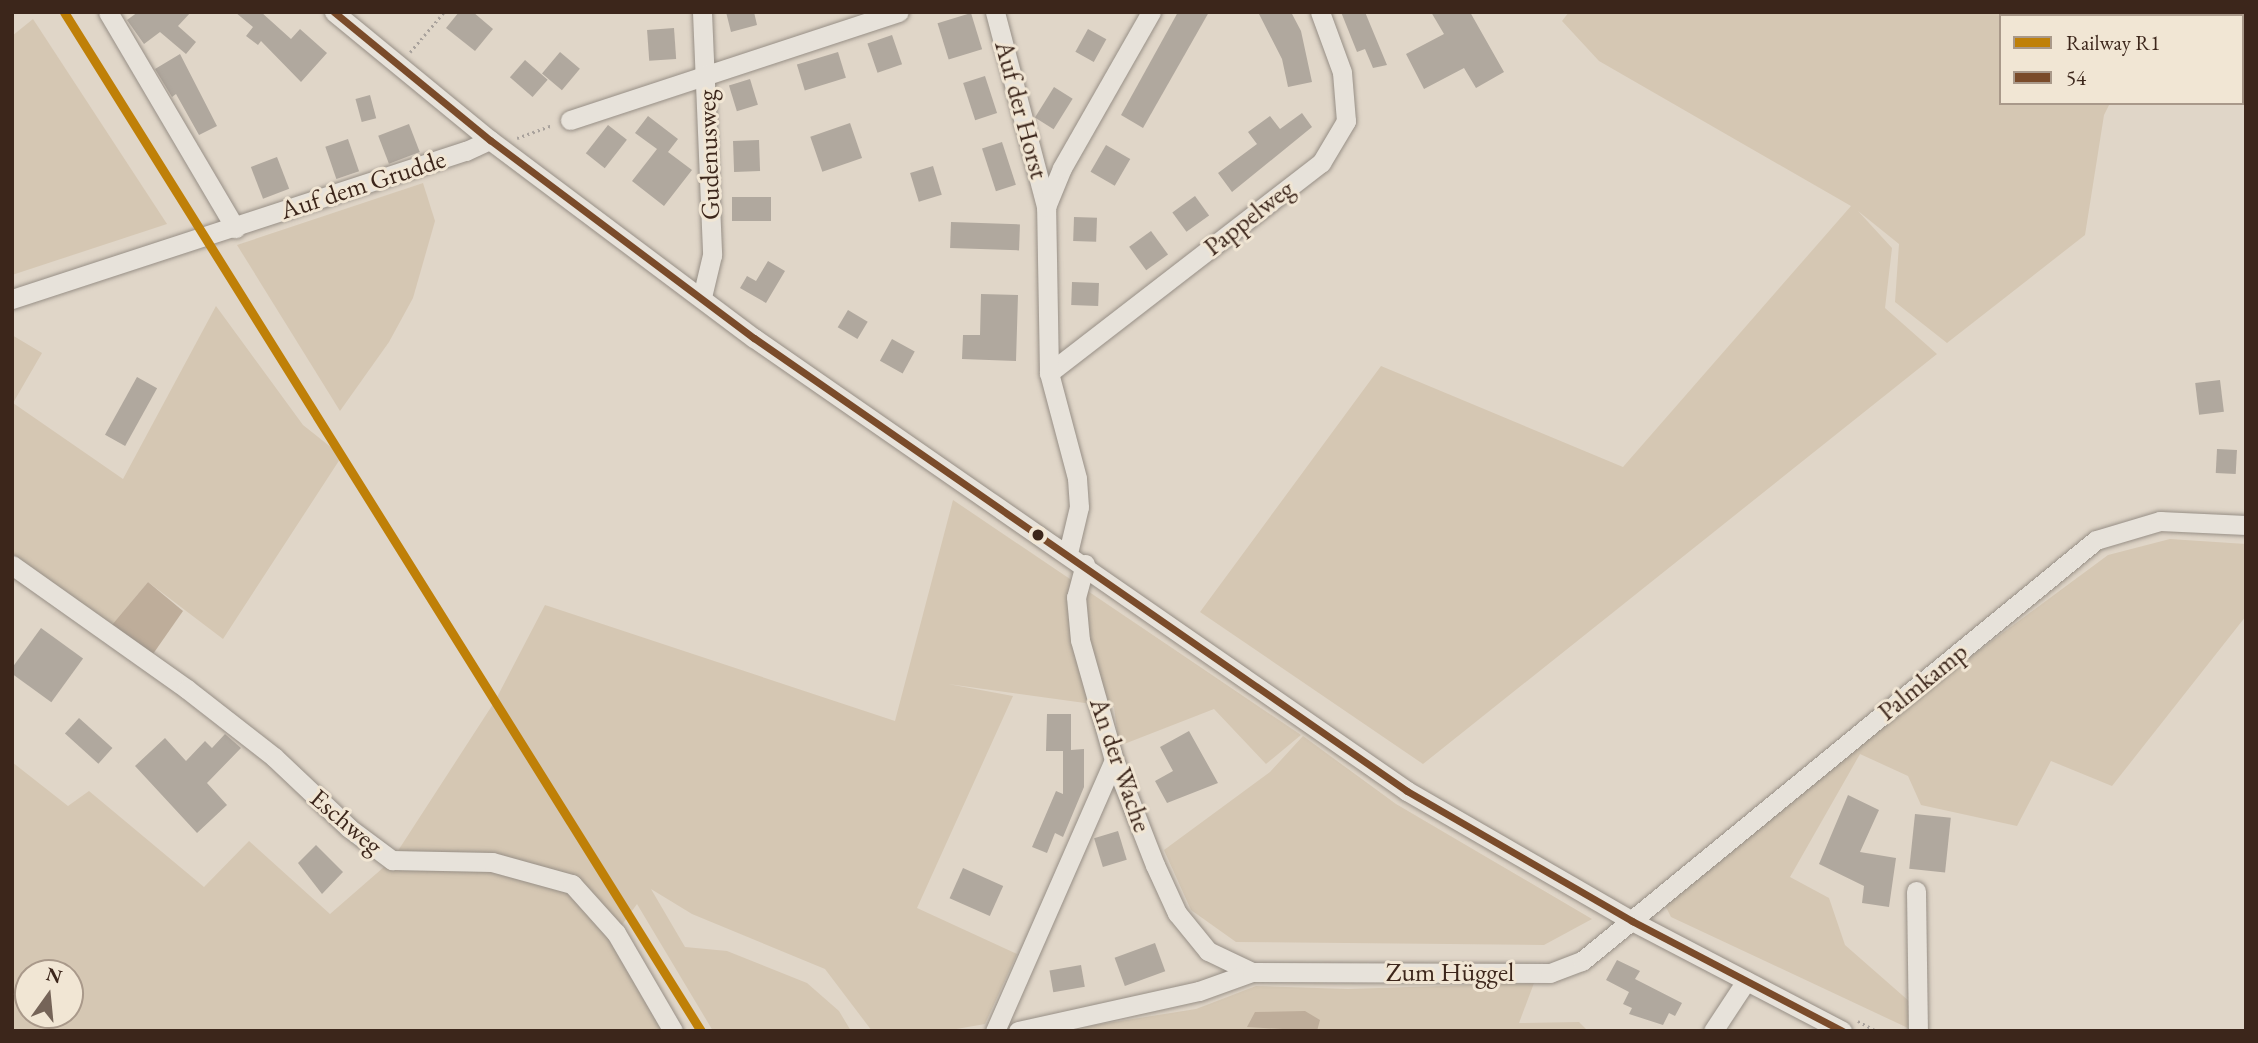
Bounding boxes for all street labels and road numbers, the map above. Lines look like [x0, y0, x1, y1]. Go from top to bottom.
street label: Auf der Horst [988, 38, 1054, 182]
street label: Gudenusweg [691, 89, 727, 221]
street label: Auf dem Grudde [277, 144, 449, 226]
street label: Pappelweg [1198, 173, 1300, 263]
street label: Palmkamp [1872, 636, 1974, 728]
street label: An der Wache [1082, 694, 1158, 836]
street label: Eschweg [303, 783, 389, 861]
street label: Zum Hüggel [1386, 957, 1514, 989]

